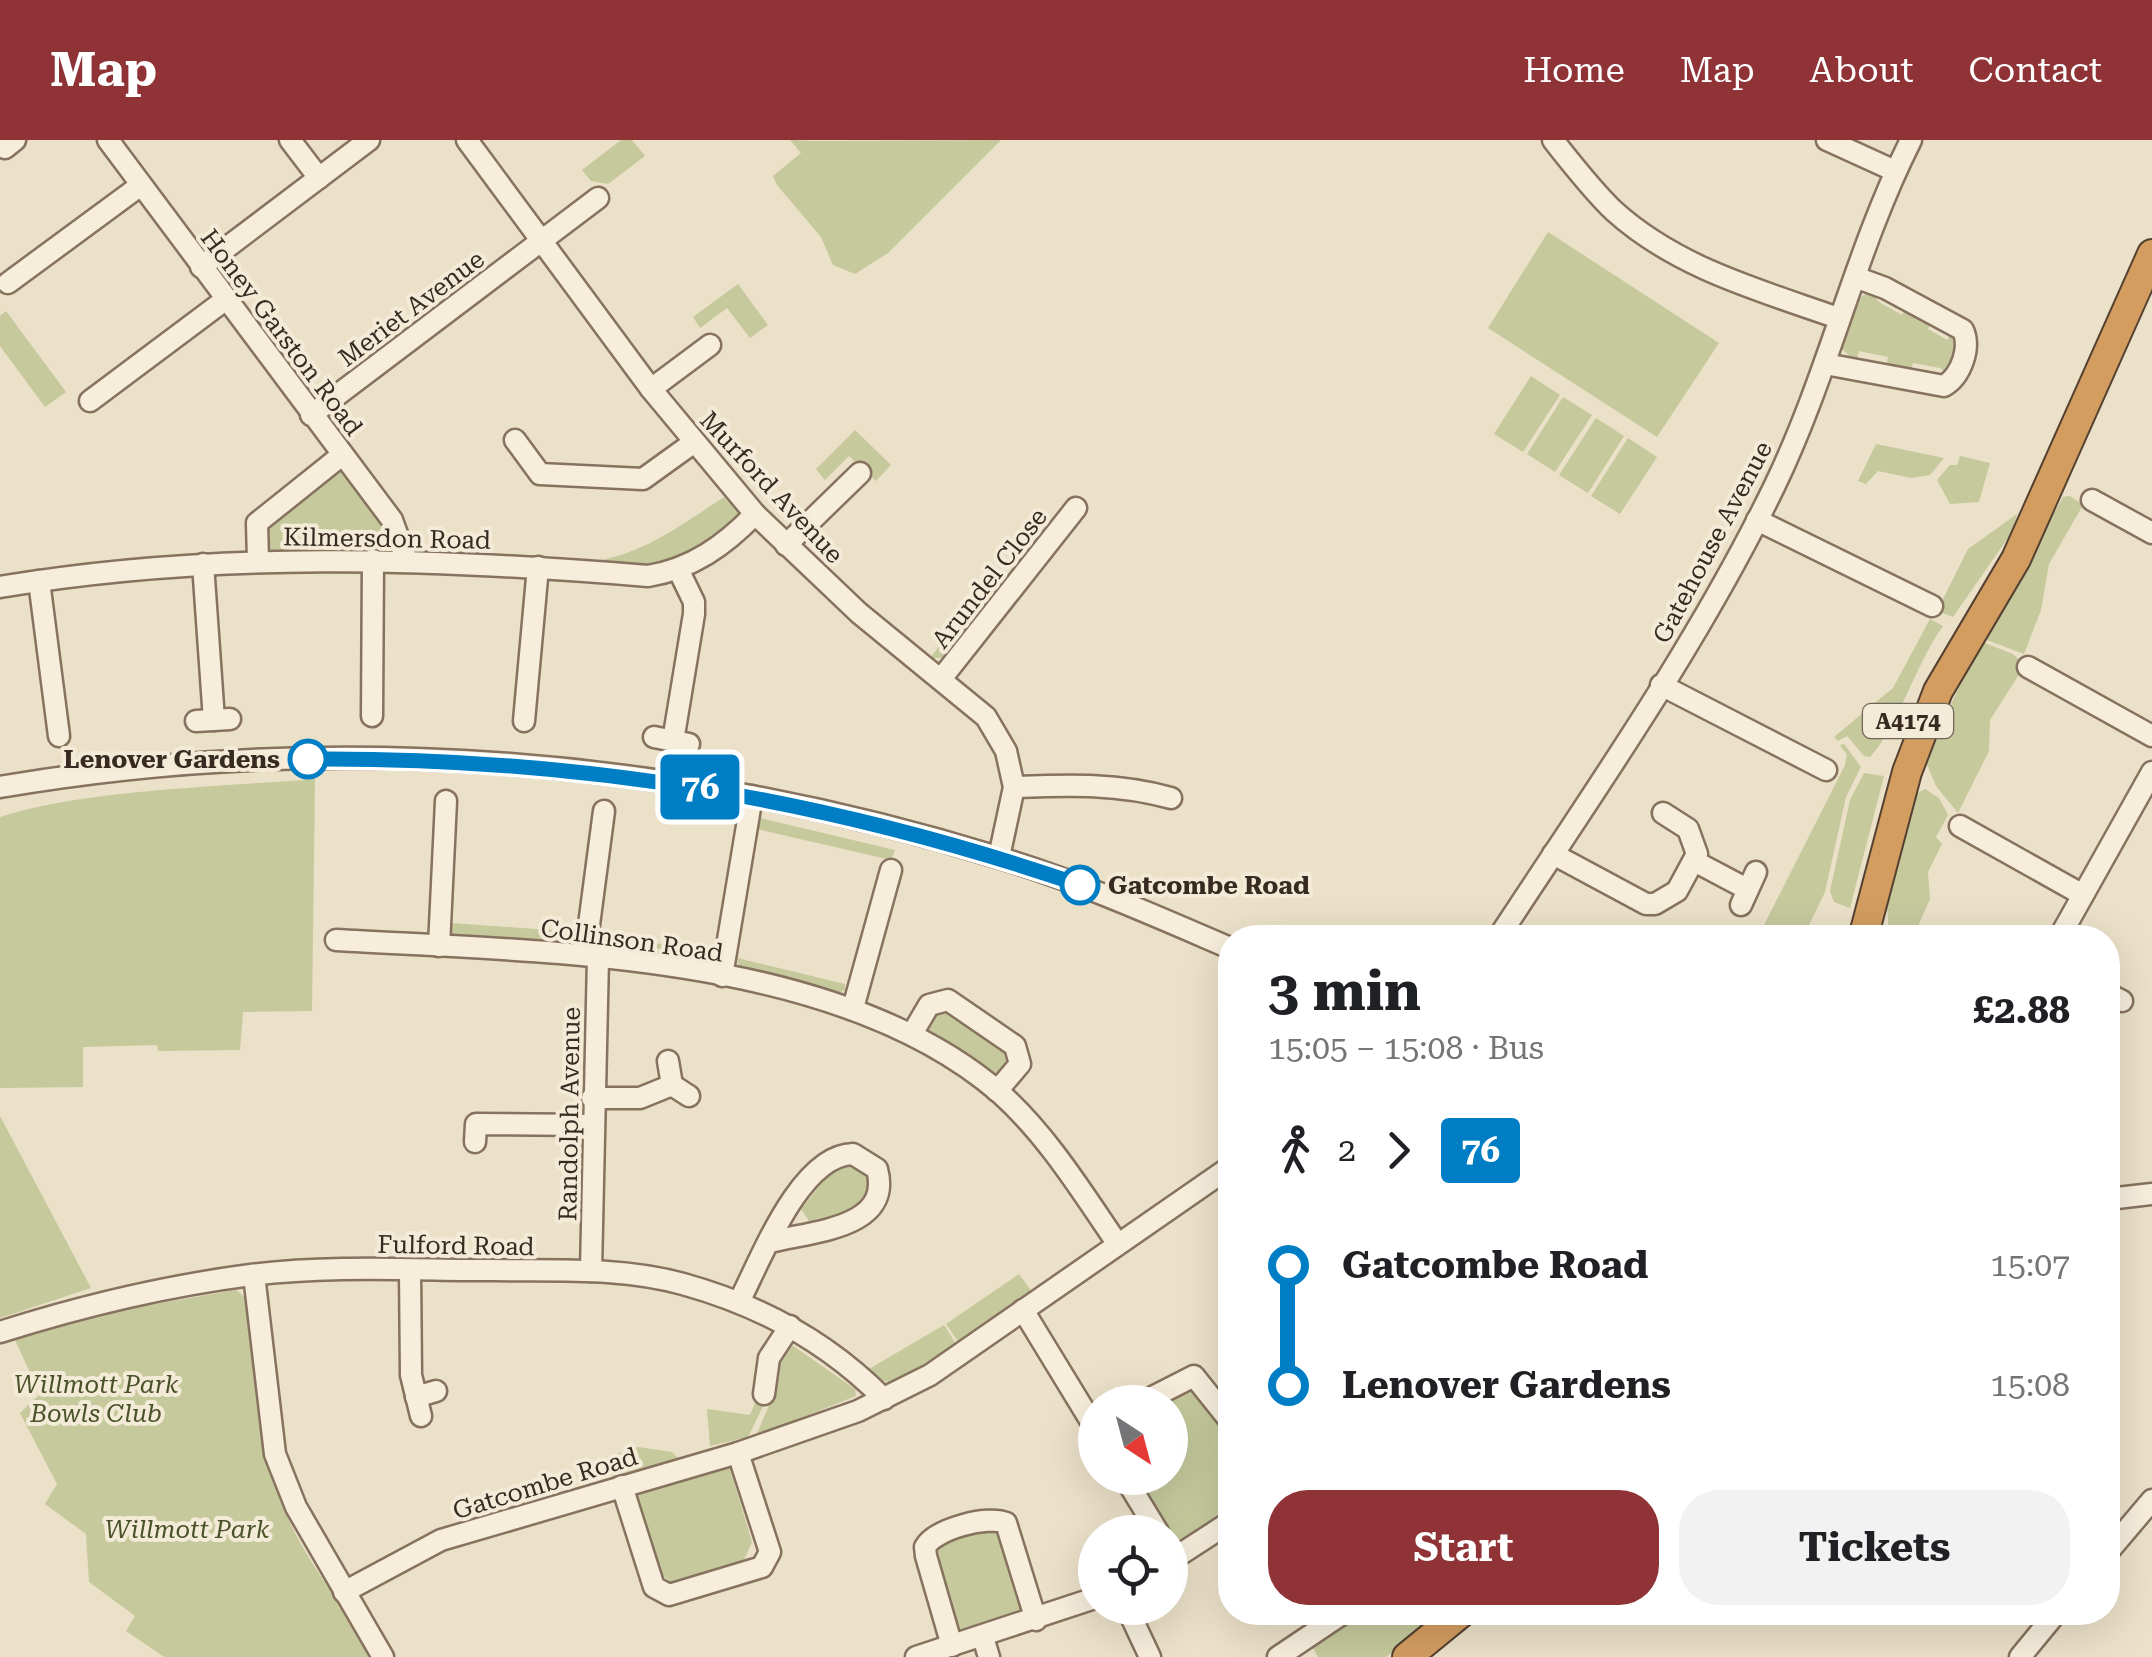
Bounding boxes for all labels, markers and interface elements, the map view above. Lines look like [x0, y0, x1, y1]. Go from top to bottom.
text: Map [50, 42, 157, 98]
text: Home [1523, 50, 1625, 91]
text: Map [1680, 50, 1755, 91]
text: About [1810, 50, 1914, 91]
text: Contact [1969, 50, 2102, 91]
street label: Honey Garston Road [195, 224, 369, 441]
street label: Meriet Avenue [333, 244, 490, 373]
street label: Murford Avenue [694, 406, 849, 569]
street label: Gatehouse Avenue [1647, 436, 1778, 648]
street label: Arundel Close [926, 503, 1053, 654]
street label: Kilmersdon Road [283, 522, 491, 555]
road number: A4174 [1863, 704, 1953, 738]
marker: Lenover Gardens [289, 740, 327, 778]
place label: Lenover Gardens [64, 745, 280, 774]
line badge: 76 [655, 754, 745, 820]
text: 76 [680, 767, 720, 808]
marker: Gatcombe Road [1061, 866, 1099, 904]
place label: Gatcombe Road [1108, 871, 1310, 900]
street label: Collinson Road [539, 913, 725, 968]
text: 3 min [1268, 959, 1421, 1023]
text: £2.88 [1973, 988, 2070, 1032]
street label: Randolph Avenue [553, 1007, 586, 1221]
text: 15:05 – 15:08 · Bus [1268, 1029, 1544, 1067]
icon: walk [1268, 1123, 1323, 1178]
icon: forward [1371, 1123, 1426, 1178]
text: 76 [1461, 1130, 1500, 1171]
text: 2 [1338, 1131, 1356, 1169]
street label: Fulford Road [377, 1230, 535, 1261]
text: Gatcombe Road [1342, 1243, 1648, 1287]
text: 15:07 [1990, 1246, 2070, 1284]
text: Lenover Gardens [1342, 1363, 1671, 1407]
text: 15:08 [1990, 1366, 2070, 1404]
park label: Willmott Park Bowls Club [14, 1370, 179, 1428]
north arrow [1078, 1385, 1188, 1495]
map controls [1078, 1385, 1188, 1625]
street label: Gatcombe Road [449, 1442, 641, 1525]
button: Start [1268, 1490, 1659, 1605]
button: Tickets [1679, 1490, 2070, 1605]
park label: Willmott Park [105, 1515, 270, 1544]
button: locate [1078, 1515, 1188, 1625]

